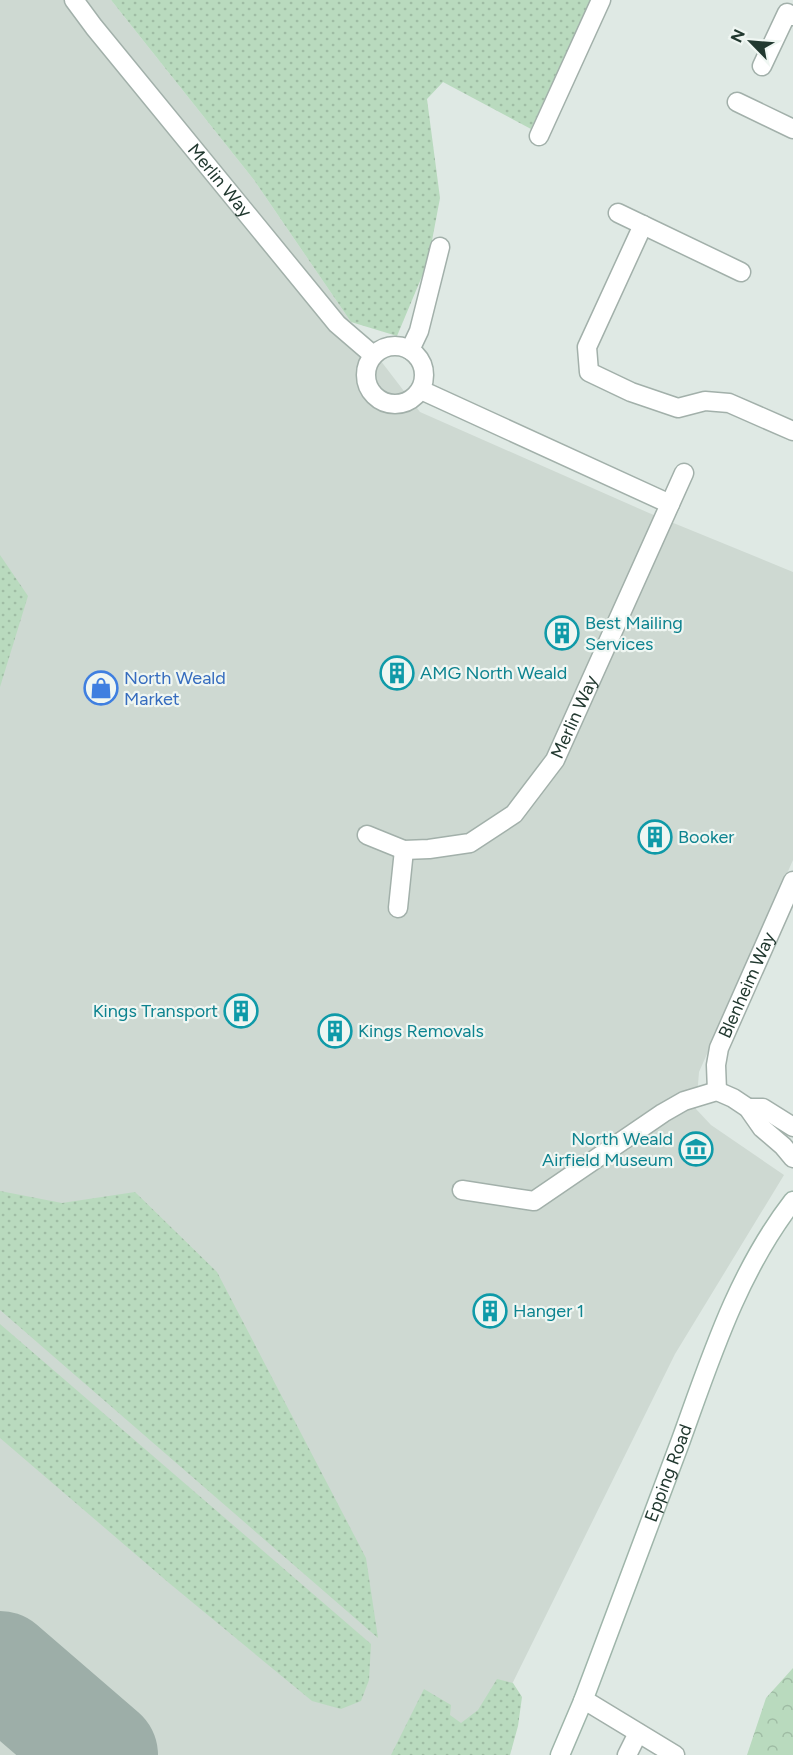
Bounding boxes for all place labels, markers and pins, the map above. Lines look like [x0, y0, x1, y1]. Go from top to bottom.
place label: Best Mailing Services [585, 612, 683, 655]
building icon: Best Mailing Services [544, 615, 580, 651]
building icon: AMG North Weald [379, 655, 415, 691]
place label: AMG North Weald [420, 662, 567, 684]
place label: North Weald Market [124, 667, 226, 710]
shop icon: North Weald Market [83, 670, 119, 706]
building icon: Booker [637, 819, 673, 855]
place label: Booker [678, 826, 734, 848]
building icon: Kings Transport [223, 993, 259, 1029]
place label: Kings Transport [93, 1000, 218, 1022]
building icon: Kings Removals [317, 1013, 353, 1049]
place label: Kings Removals [358, 1020, 484, 1042]
place label: North Weald Airfield Museum [542, 1128, 673, 1171]
museum icon: North Weald Airfield Museum [678, 1131, 714, 1167]
building icon: Hanger 1 [472, 1293, 508, 1329]
place label: Hanger 1 [513, 1300, 584, 1322]

